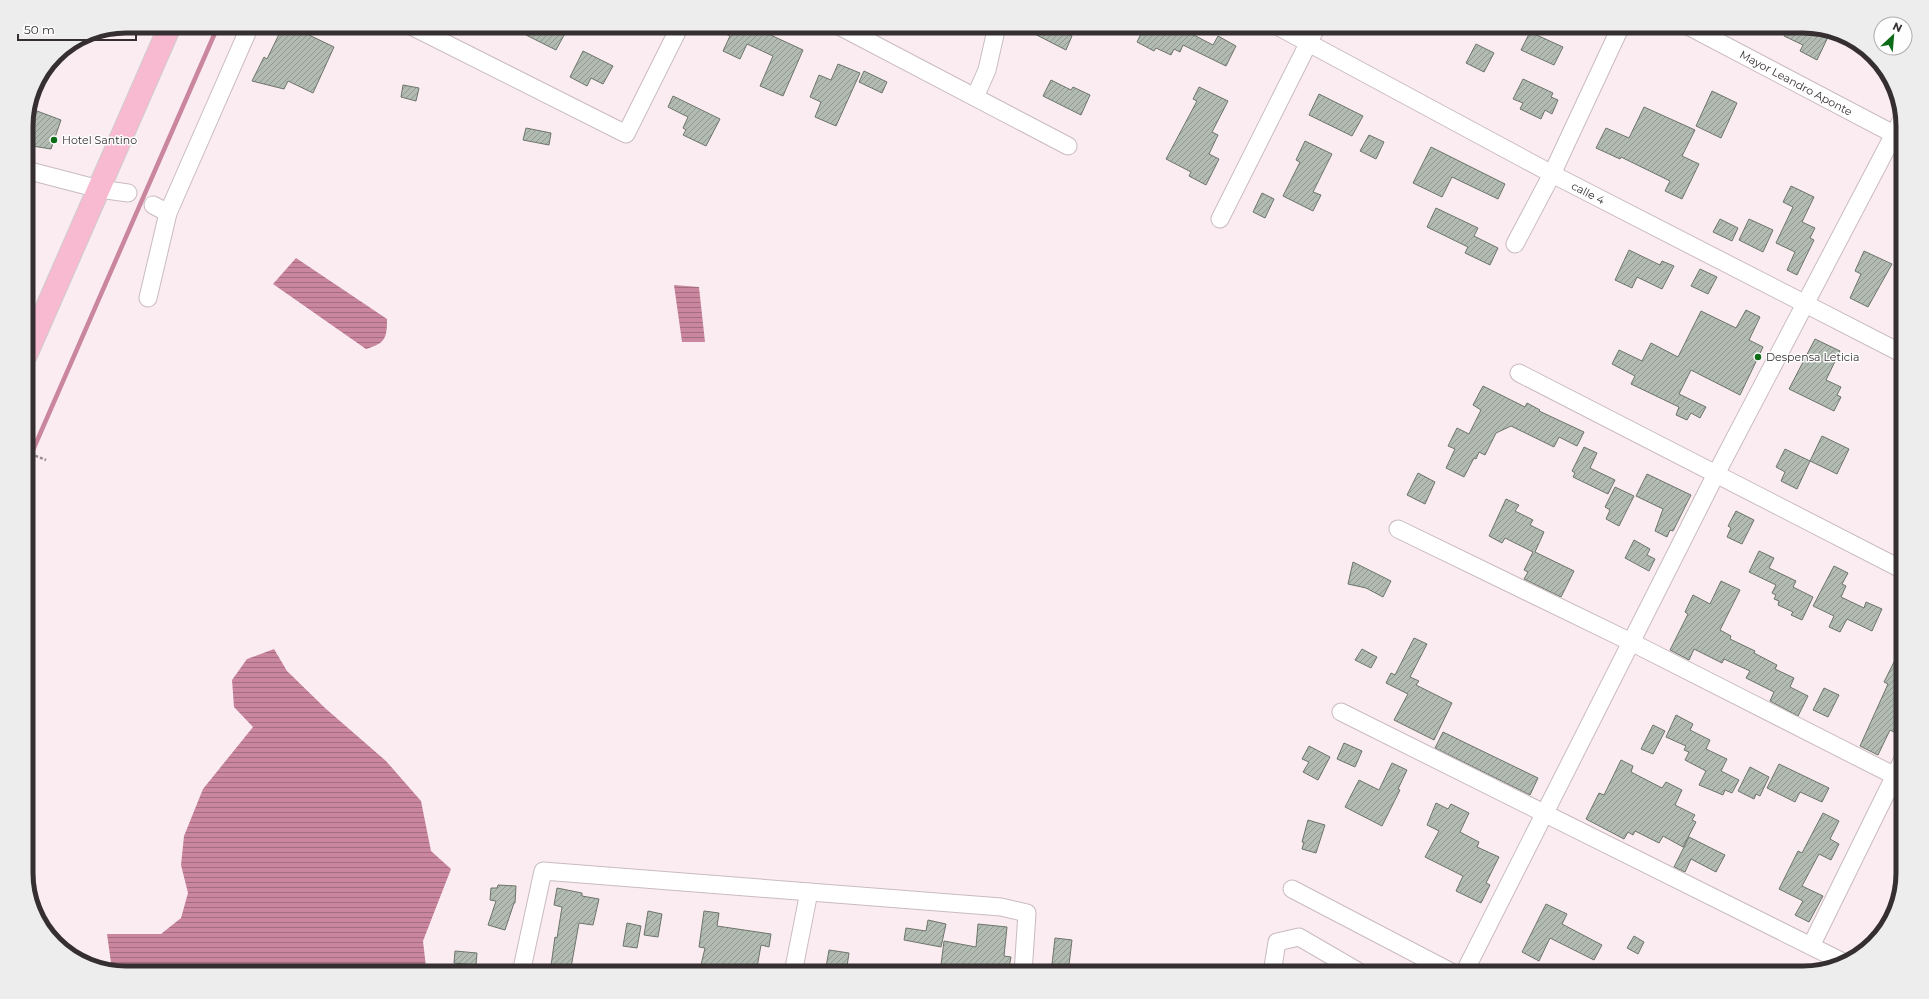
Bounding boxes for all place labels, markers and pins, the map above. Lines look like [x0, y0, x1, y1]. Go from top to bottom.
place label: Hotel Santino [62, 133, 137, 147]
marker: Hotel Santino [49, 135, 59, 145]
place label: Despensa Leticia [1766, 350, 1859, 364]
marker: Despensa Leticia [1753, 352, 1763, 362]

